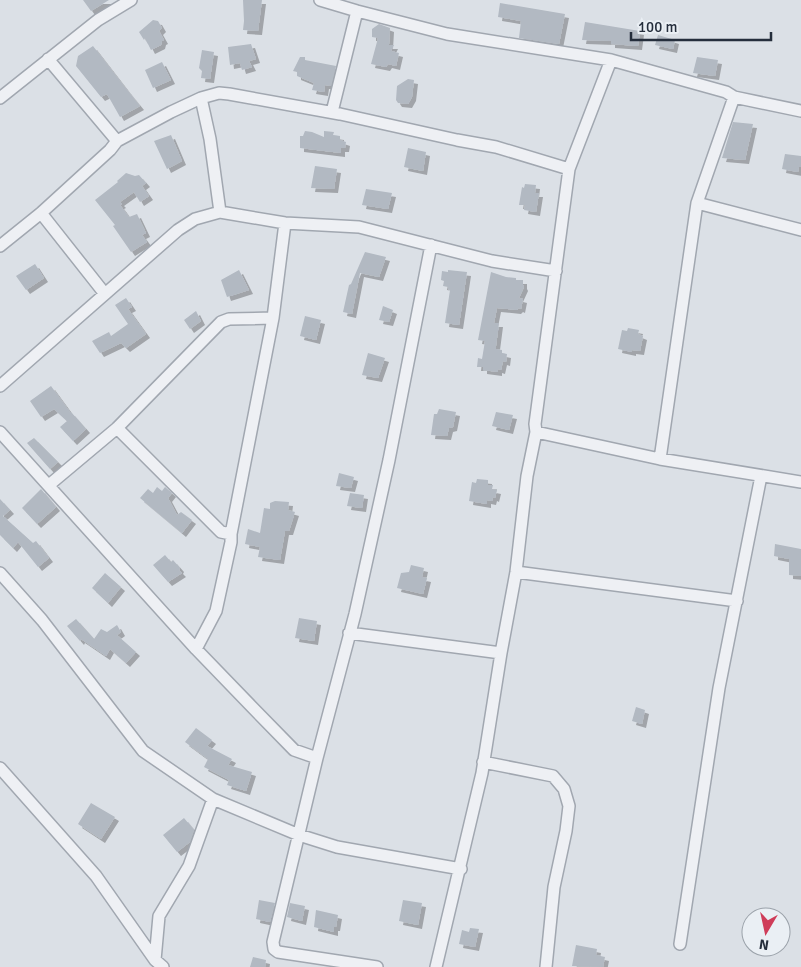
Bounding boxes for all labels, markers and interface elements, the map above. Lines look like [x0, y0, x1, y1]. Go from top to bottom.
scale bar [631, 10, 771, 42]
text: 100 m [638, 18, 678, 36]
north arrow [741, 907, 791, 957]
text: N [758, 935, 770, 954]

